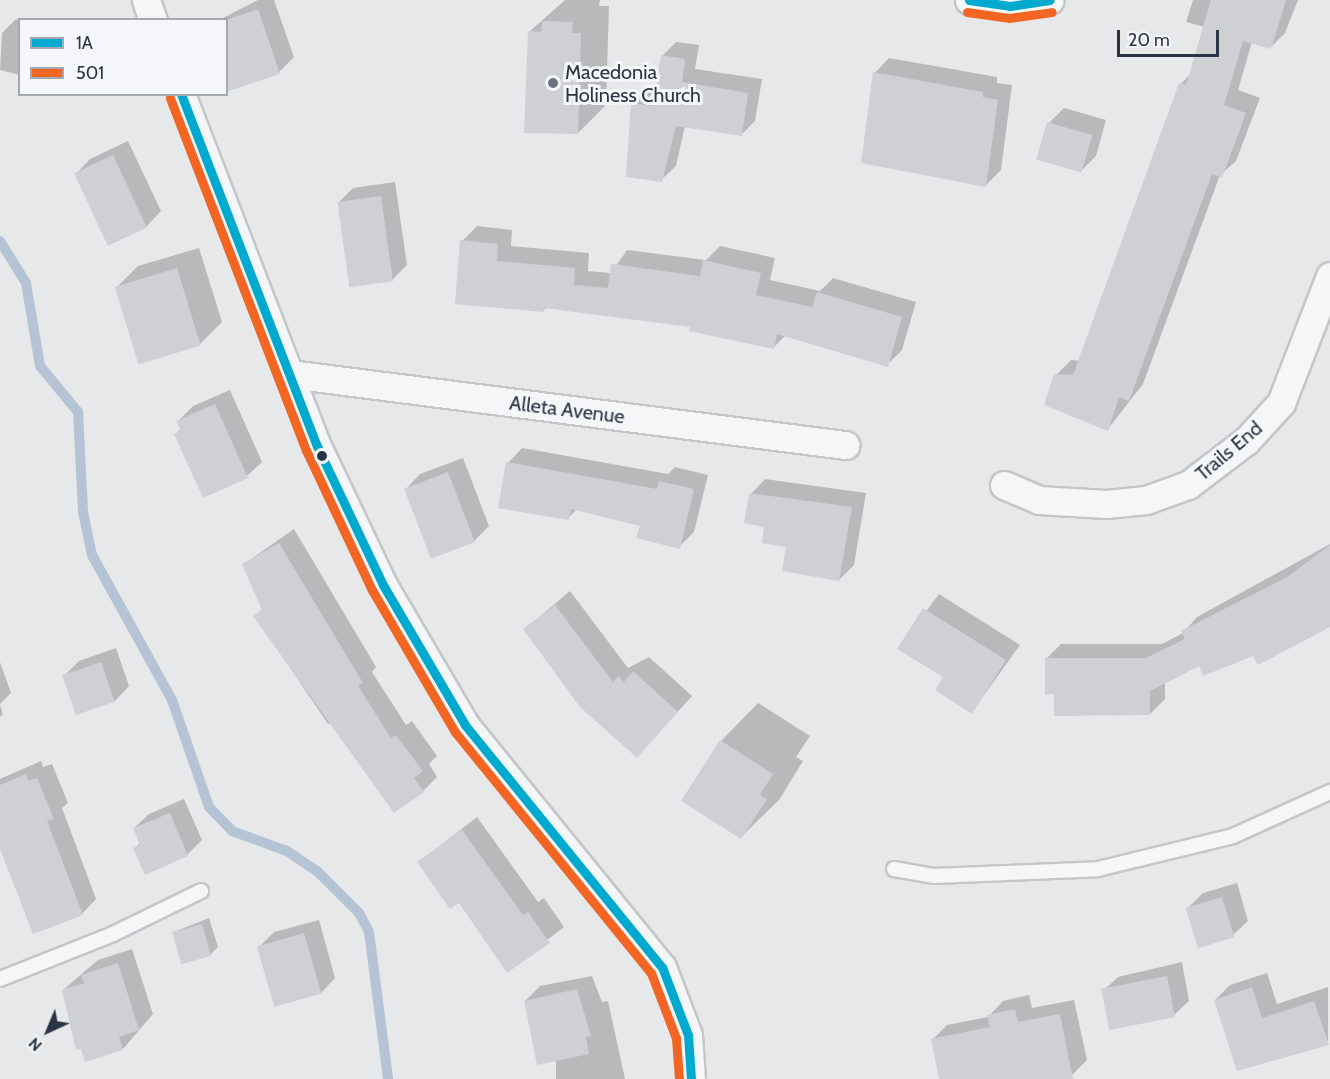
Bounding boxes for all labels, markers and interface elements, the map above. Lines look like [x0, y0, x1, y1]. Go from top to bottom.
legend [18, 18, 228, 96]
scale bar [1120, 18, 1222, 56]
text: 20 m [1128, 29, 1170, 51]
text: 1A [76, 32, 93, 54]
place label: Macedonia Holiness Church [565, 60, 701, 107]
text: 501 [76, 62, 104, 84]
marker: Macedonia Holiness Church [546, 76, 560, 90]
street label: Alleta Avenue [508, 391, 626, 429]
street label: Trails End [1191, 416, 1267, 486]
unlabelled marker [316, 450, 328, 462]
north arrow [18, 1001, 78, 1061]
text: N [24, 1034, 46, 1055]

